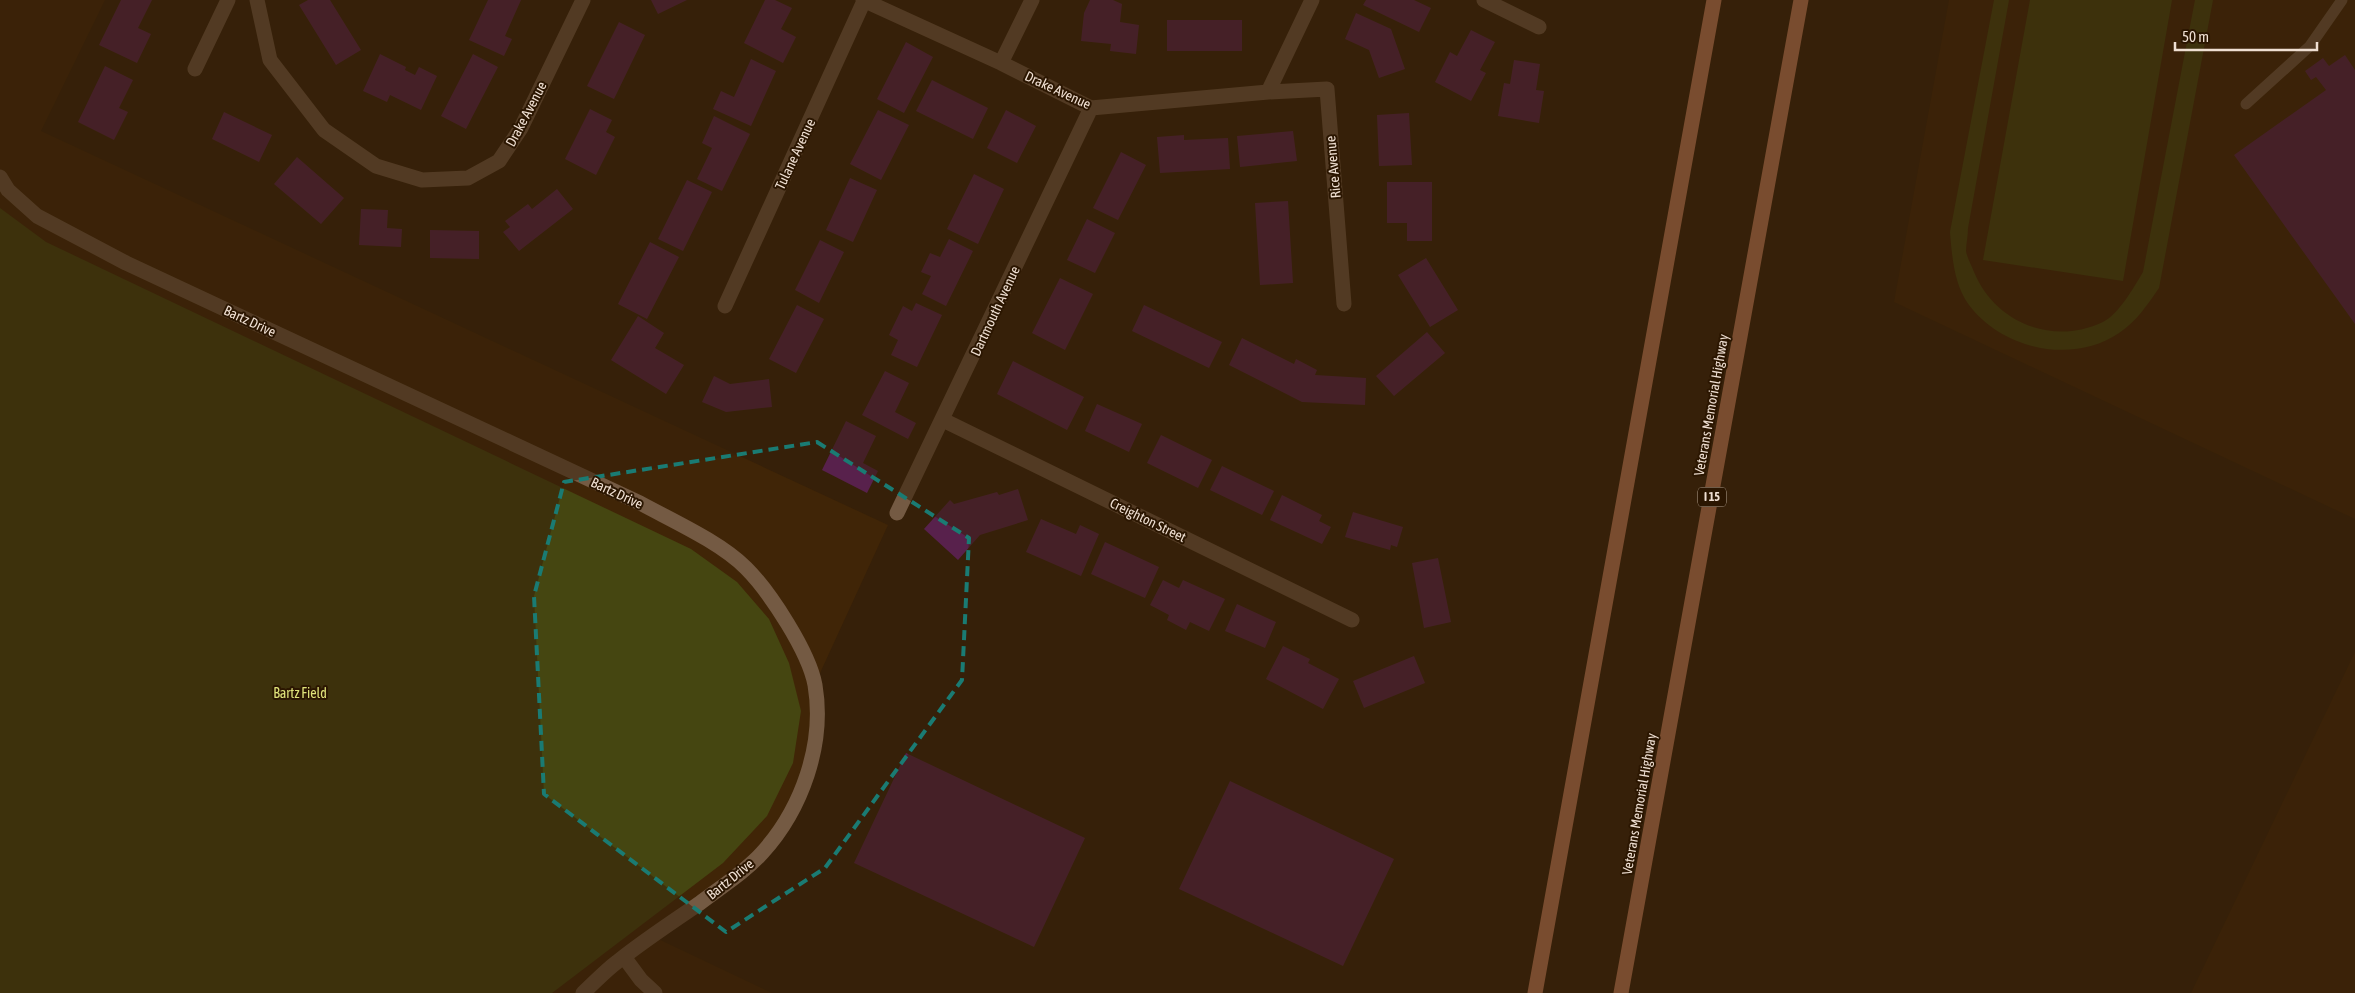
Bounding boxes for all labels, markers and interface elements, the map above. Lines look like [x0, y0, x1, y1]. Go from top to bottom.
scale bar [2175, 20, 2318, 52]
text: 50 m [2182, 28, 2209, 45]
street label: Drake Avenue [1022, 68, 1094, 112]
street label: Drake Avenue [502, 79, 550, 149]
street label: Tulane Avenue [772, 116, 818, 192]
street label: Rice Avenue [1322, 135, 1344, 199]
street label: Dartmouth Avenue [967, 264, 1023, 358]
street label: Bartz Drive [222, 302, 278, 340]
street label: Veterans Memorial Highway [1691, 333, 1731, 477]
street label: Bartz Drive [589, 474, 645, 512]
road number: I 15 [1698, 488, 1726, 507]
street label: Creighton Street [1107, 495, 1189, 545]
park label: Bartz Field [273, 685, 327, 701]
street label: Veterans Memorial Highway [1619, 732, 1659, 876]
street label: Bartz Drive [703, 855, 757, 903]

